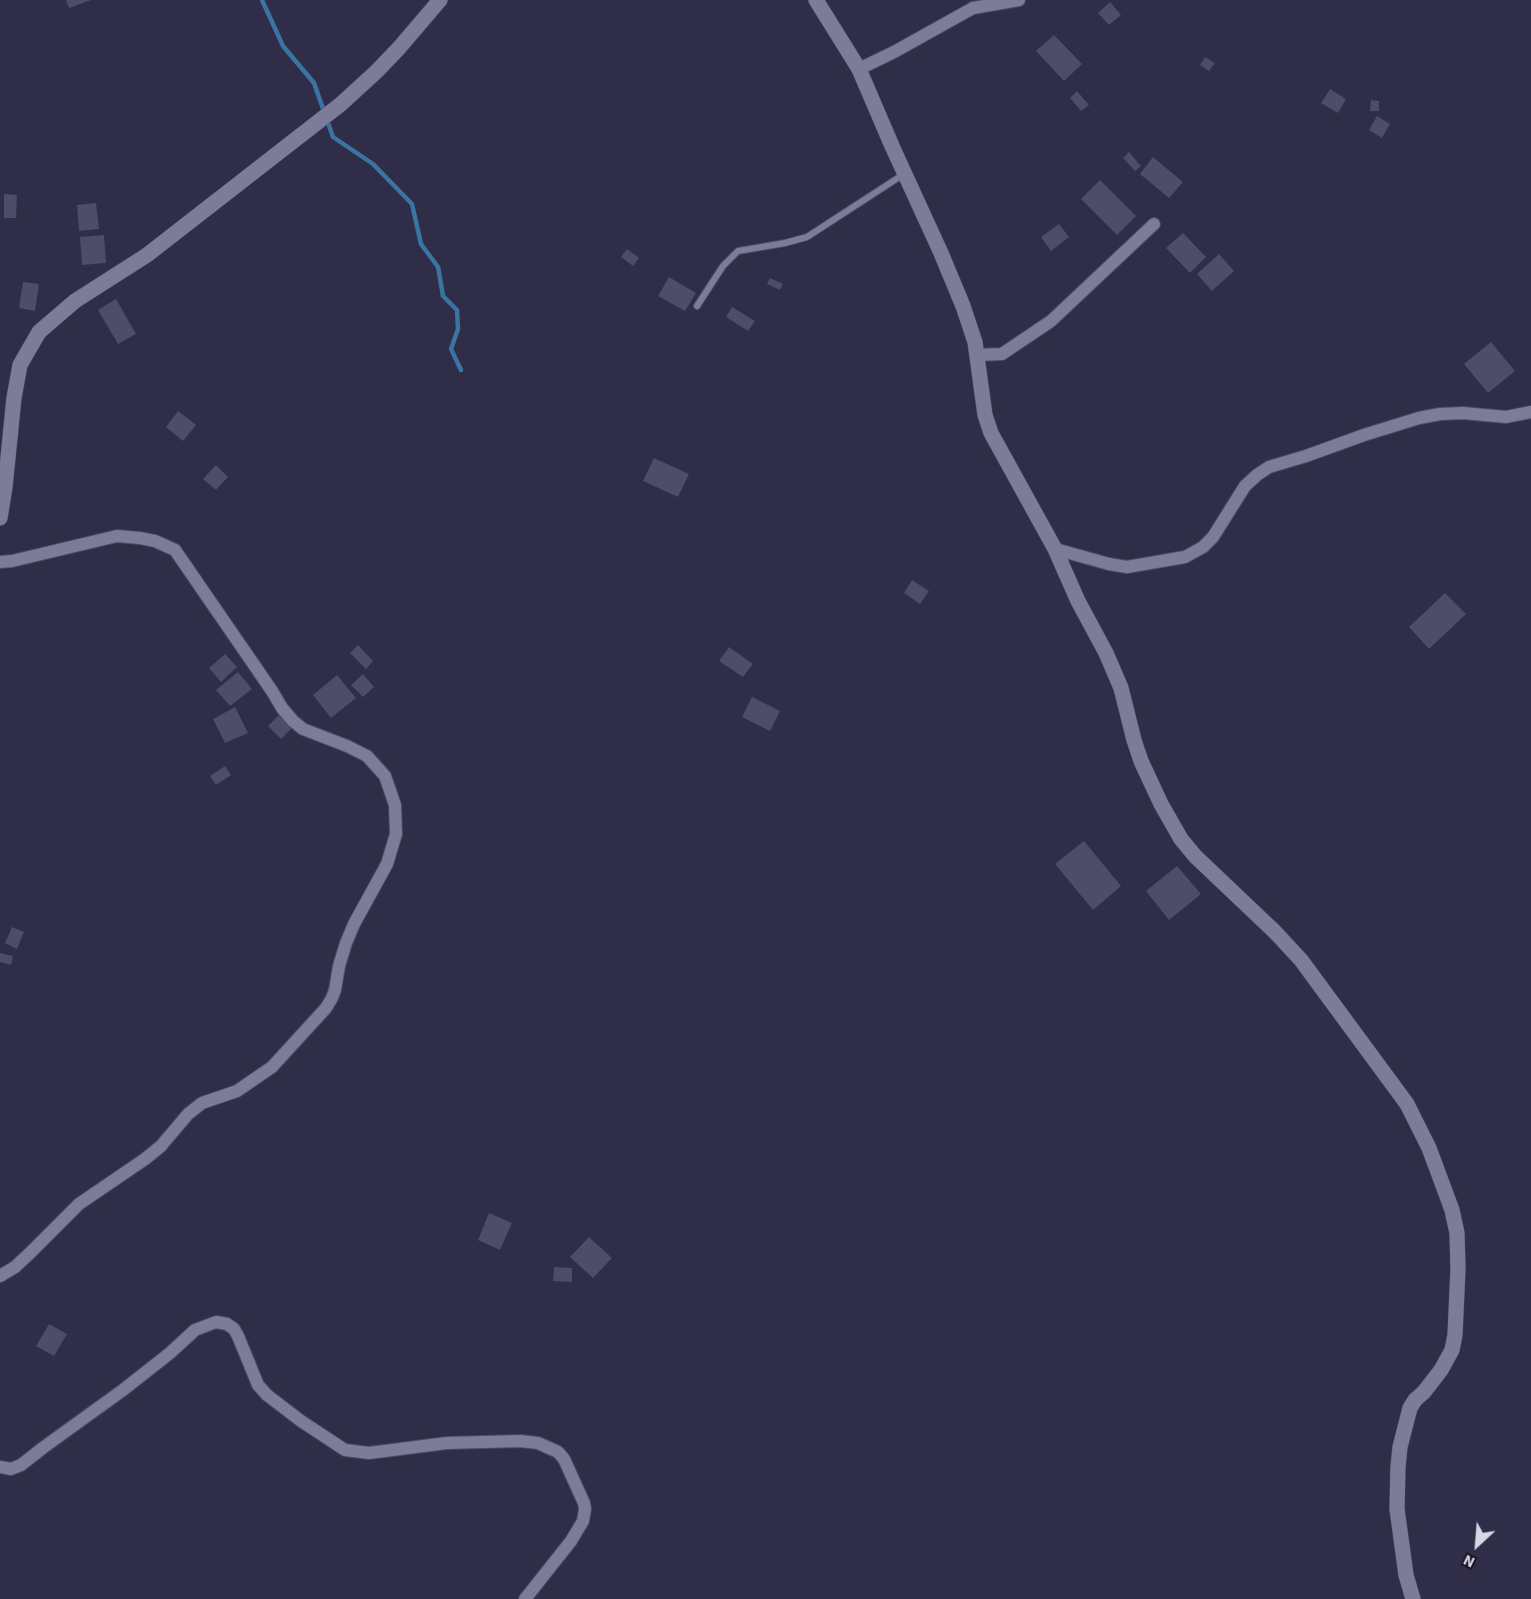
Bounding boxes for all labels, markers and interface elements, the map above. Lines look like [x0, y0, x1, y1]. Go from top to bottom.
north arrow [1447, 1515, 1507, 1575]
text: N [1460, 1549, 1479, 1573]

